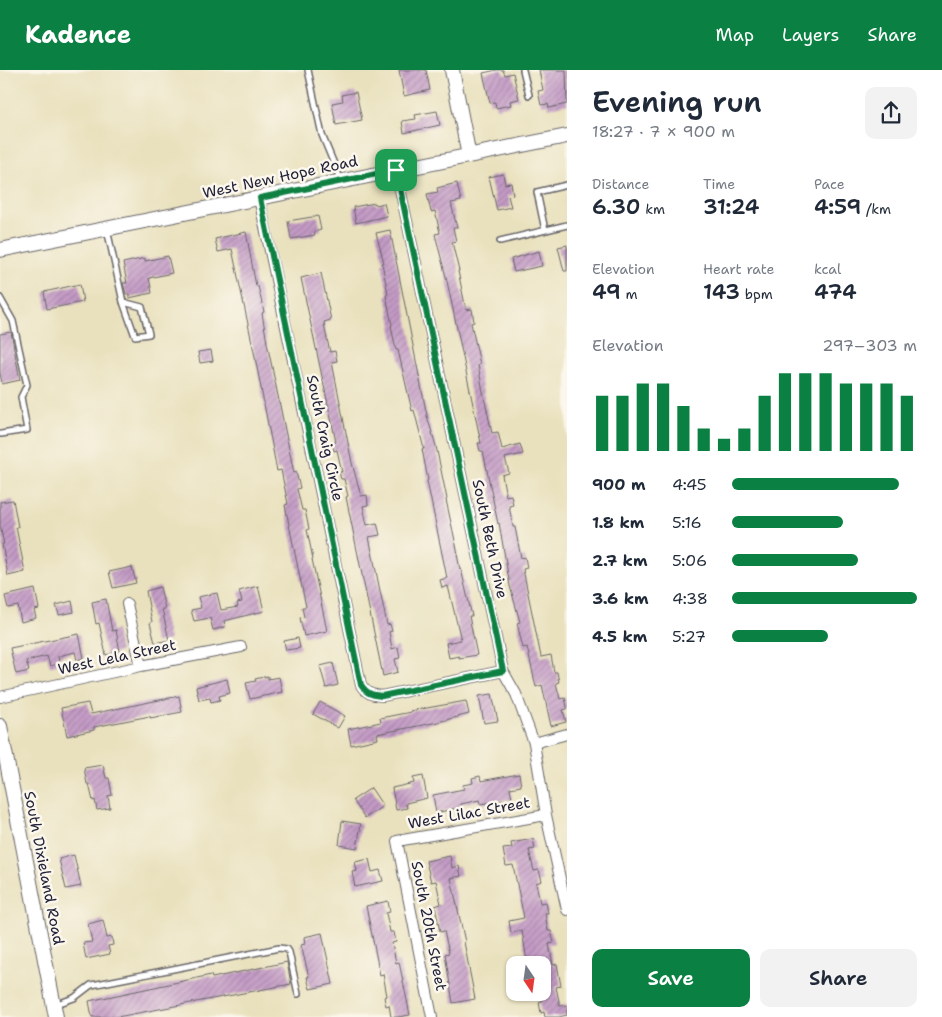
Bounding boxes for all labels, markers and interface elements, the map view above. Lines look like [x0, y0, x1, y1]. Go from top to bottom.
text: Kadence [25, 19, 131, 51]
text: Map [716, 23, 754, 47]
text: Layers [782, 23, 839, 47]
text: Share [867, 23, 917, 47]
text: Evening run [592, 83, 762, 121]
button: share [865, 87, 917, 139]
text: 18:27 · 7 × 900 m [592, 121, 735, 142]
pin [375, 149, 417, 191]
street label: West New Hope Road [201, 151, 360, 203]
icon: arrive [382, 156, 410, 184]
text: Distance [592, 175, 649, 193]
text: Time [703, 175, 735, 193]
text: Pace [814, 175, 845, 193]
text: 6.30 [592, 193, 641, 221]
text: 31:24 [703, 193, 759, 221]
text: 4:59 [814, 193, 861, 221]
text: km [641, 200, 665, 218]
text: /km [861, 200, 891, 218]
text: Elevation [592, 260, 655, 278]
text: Heart rate [703, 260, 774, 278]
text: kcal [814, 260, 841, 278]
text: 49 [592, 278, 621, 306]
text: 143 [703, 278, 740, 306]
text: 474 [814, 278, 857, 306]
text: m [621, 285, 638, 303]
text: bpm [740, 285, 773, 303]
text: Elevation [592, 335, 664, 356]
text: 297–303 m [822, 335, 917, 356]
street label: South Craig Circle [302, 373, 348, 503]
text: 900 m [592, 474, 646, 495]
text: 4:45 [672, 474, 707, 495]
street label: South Beth Drive [468, 478, 512, 600]
text: 1.8 km [592, 512, 644, 533]
text: 5:16 [672, 512, 702, 533]
text: 2.7 km [592, 550, 647, 571]
text: 5:06 [672, 550, 707, 571]
text: 3.6 km [592, 588, 649, 609]
text: 4:38 [672, 588, 708, 609]
text: 4.5 km [592, 626, 647, 647]
text: 5:27 [672, 626, 706, 647]
street label: West Lela Street [56, 635, 178, 679]
street label: South Dixieland Road [19, 789, 69, 947]
street label: West Lilac Street [407, 792, 531, 834]
street label: South 20th Street [407, 859, 451, 993]
button: Save [592, 949, 750, 1007]
button: Share [760, 949, 917, 1007]
north arrow [506, 956, 551, 1001]
map controls [506, 956, 551, 1001]

